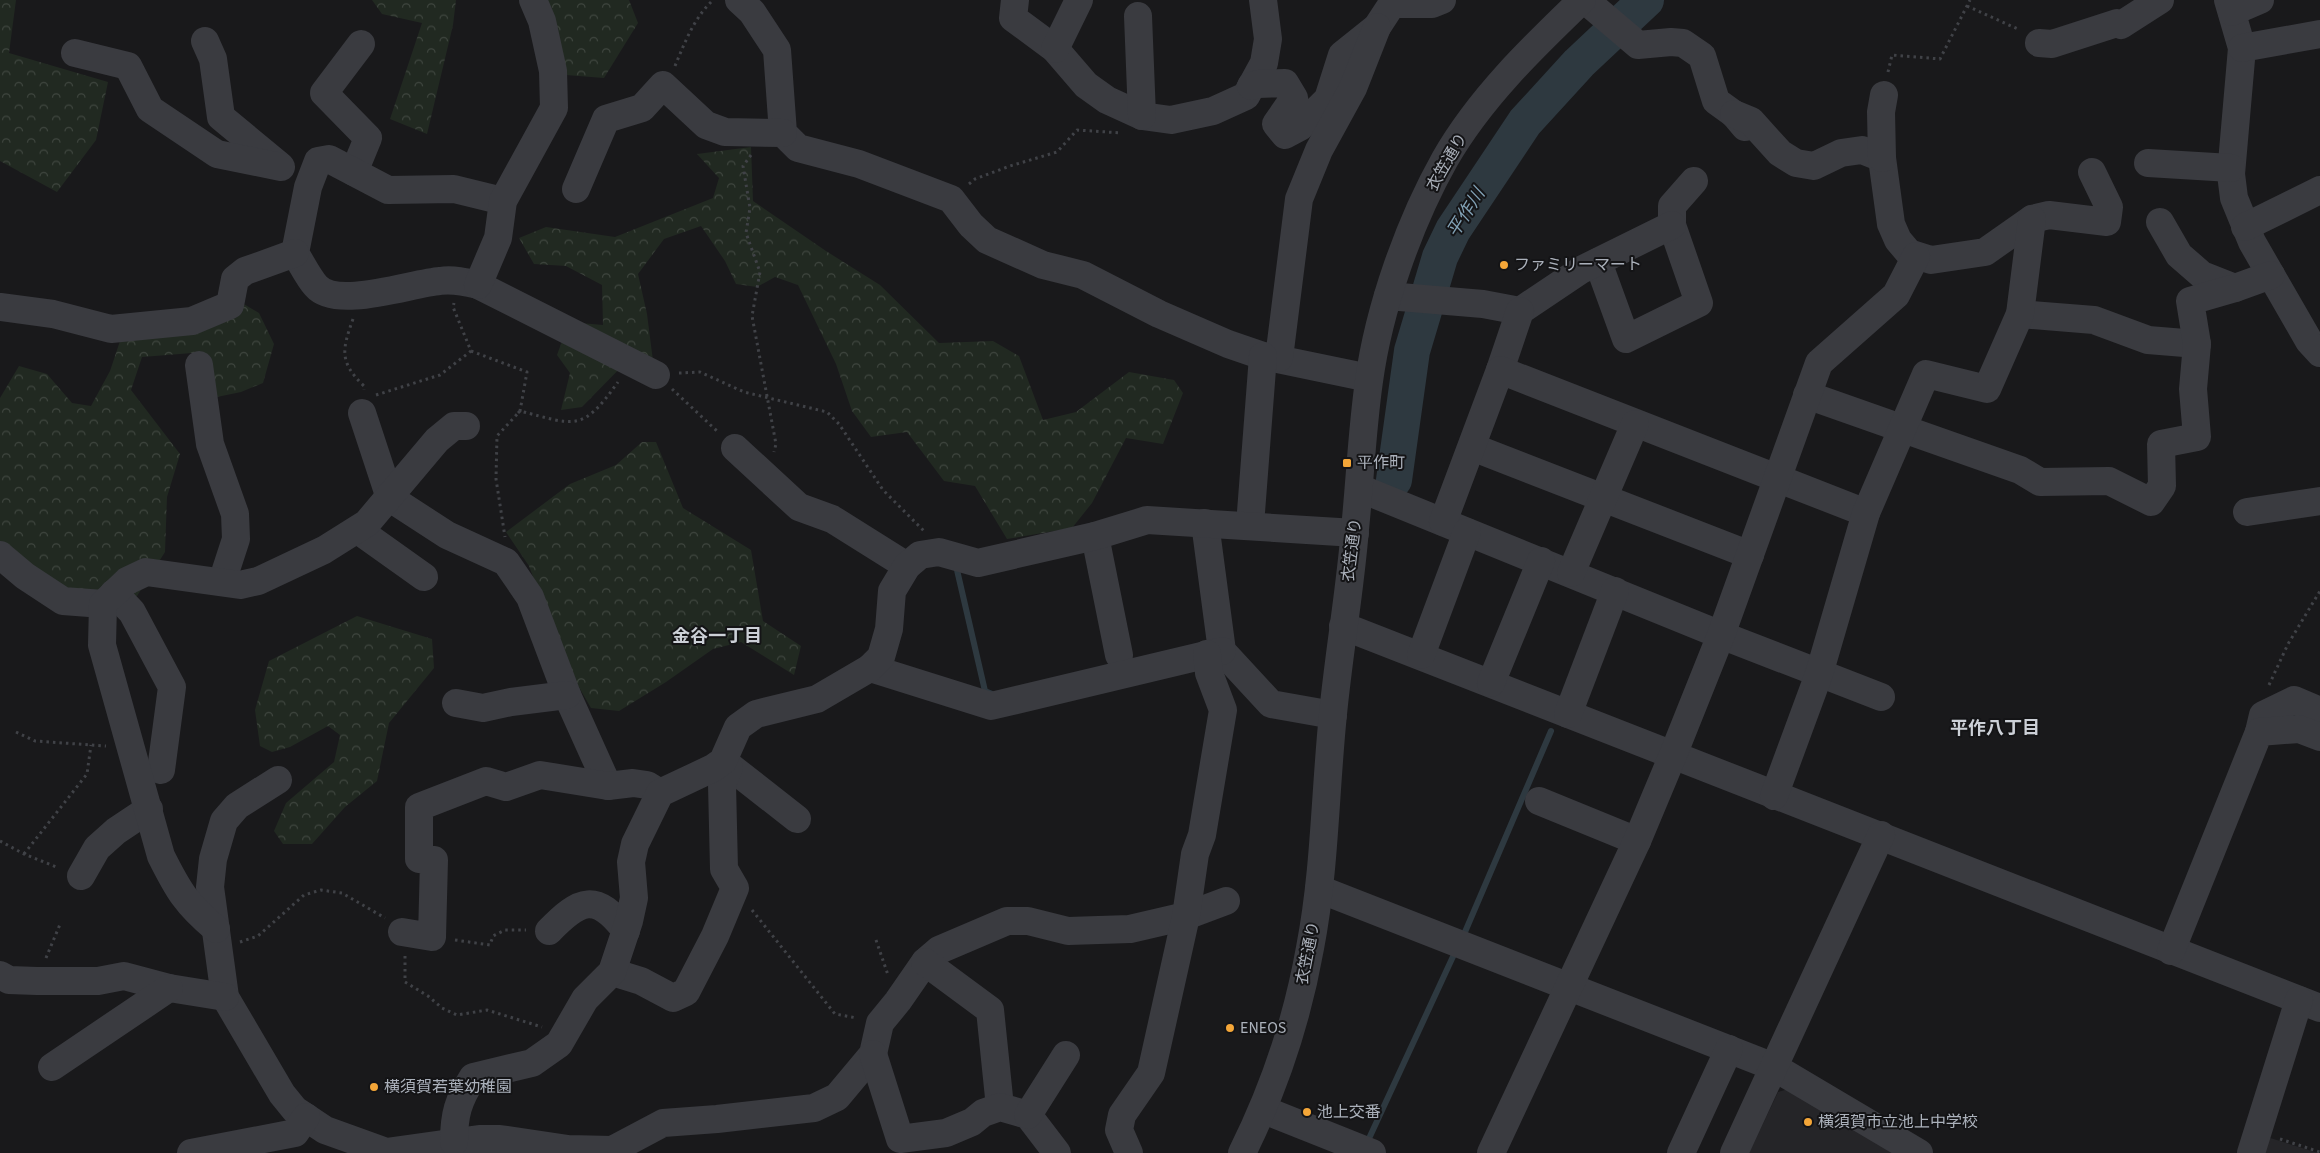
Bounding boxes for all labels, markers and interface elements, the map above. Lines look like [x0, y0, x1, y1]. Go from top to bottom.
street label: 衣笠通り [1421, 129, 1473, 195]
water label: 平作川 [1441, 182, 1492, 243]
place label: ファミリーマート [1514, 254, 1642, 276]
marker: ファミリーマート [1498, 259, 1510, 271]
place label: 平作町 [1357, 452, 1405, 474]
marker: 平作町 [1341, 457, 1353, 469]
street label: 衣笠通り [1337, 517, 1367, 583]
district label: 金谷一丁目 [672, 624, 762, 649]
district label: 平作八丁目 [1950, 716, 2040, 741]
street label: 衣笠通り [1291, 919, 1325, 987]
place label: ENEOS [1240, 1017, 1286, 1039]
marker: ENEOS [1224, 1022, 1236, 1034]
place label: 横須賀若葉幼稚園 [384, 1076, 512, 1098]
marker: 横須賀若葉幼稚園 [368, 1081, 380, 1093]
place label: 池上交番 [1317, 1101, 1381, 1123]
marker: 池上交番 [1301, 1106, 1313, 1118]
place label: 横須賀市立池上中学校 [1818, 1111, 1978, 1133]
marker: 横須賀市立池上中学校 [1802, 1116, 1814, 1128]

